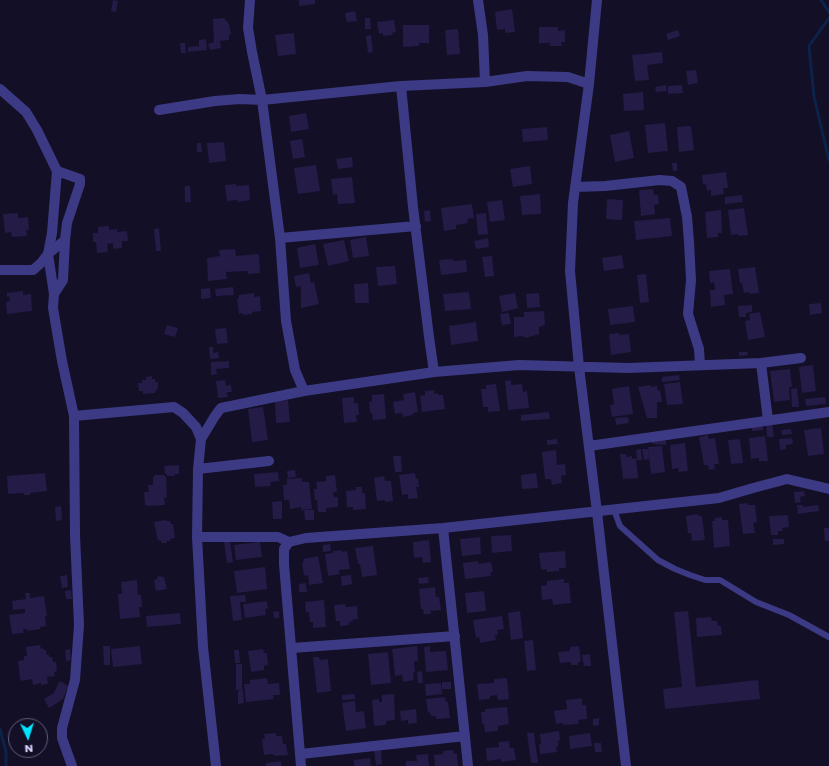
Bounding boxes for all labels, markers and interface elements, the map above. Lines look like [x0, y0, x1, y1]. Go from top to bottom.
north arrow [8, 718, 48, 758]
text: N [24, 741, 33, 757]

